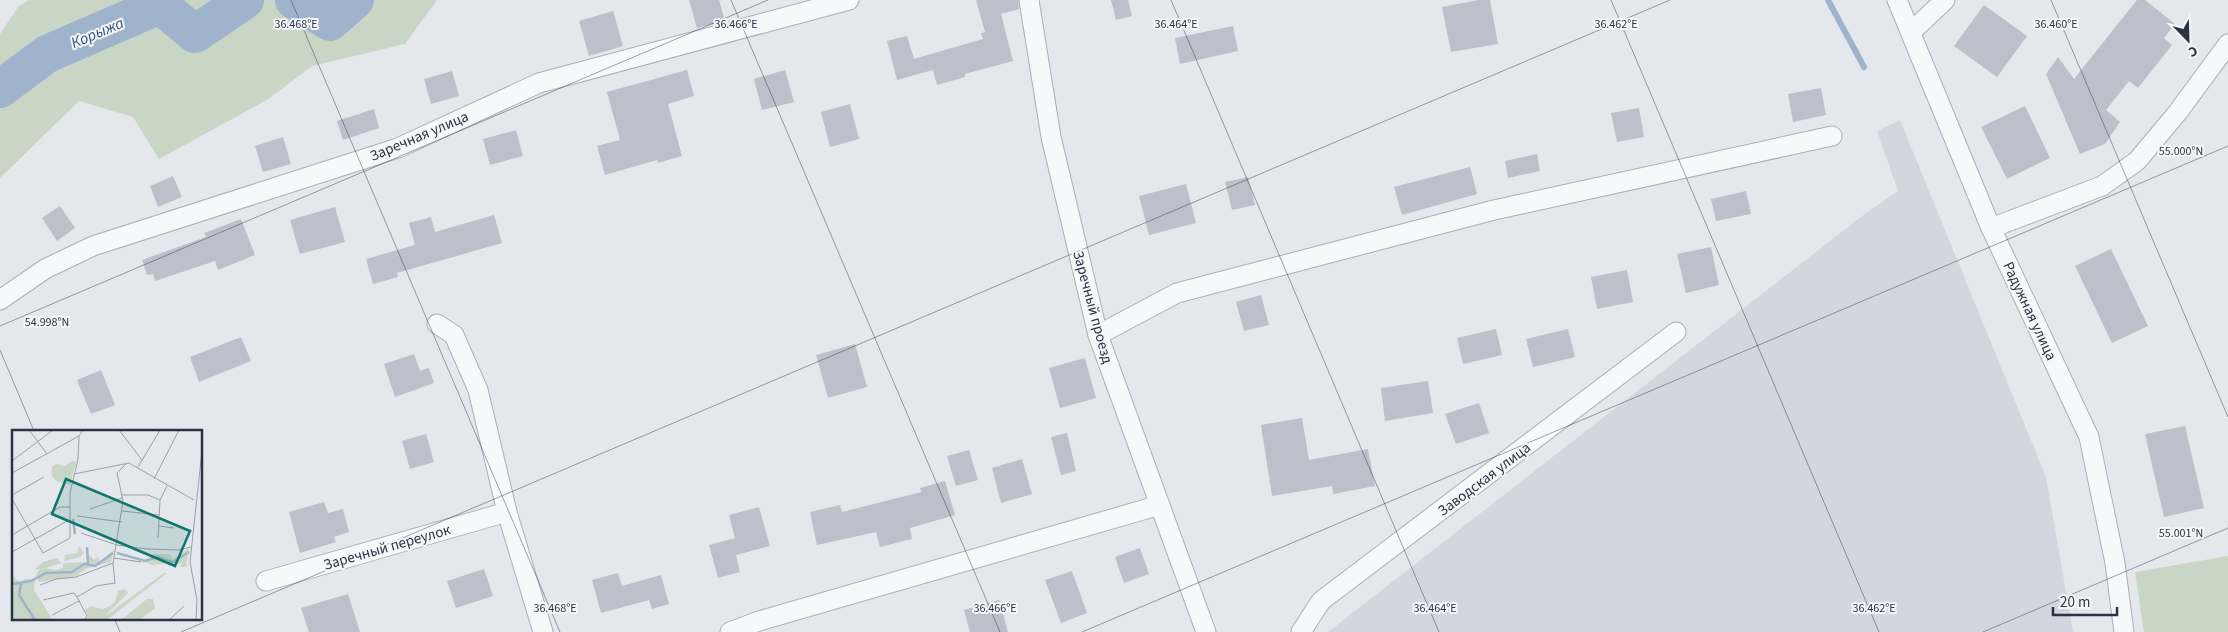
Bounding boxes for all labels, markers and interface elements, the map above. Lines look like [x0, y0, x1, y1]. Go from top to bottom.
water label: Корыжа [68, 12, 128, 54]
north arrow [2163, 15, 2213, 65]
text: 36.468°E [274, 16, 318, 33]
text: 36.466°E [714, 16, 758, 33]
text: 36.464°E [1154, 16, 1198, 33]
text: 36.462°E [1594, 16, 1638, 33]
text: 36.460°E [2034, 16, 2078, 33]
text: С [2185, 40, 2200, 62]
street label: Заречная улица [367, 106, 472, 167]
text: 55.000°N [2159, 143, 2203, 160]
street label: Заречный проезд [1067, 248, 1118, 366]
street label: Радужная улица [1998, 258, 2062, 364]
text: 54.998°N [25, 314, 69, 331]
inset map [12, 430, 202, 620]
street label: Заводская улица [1434, 438, 1535, 521]
street label: Заречный переулок [321, 519, 454, 576]
text: 55.001°N [2159, 525, 2203, 542]
scale bar [2053, 584, 2117, 616]
text: 20 m [2060, 592, 2090, 613]
text: 36.468°E [533, 600, 577, 617]
text: 36.466°E [973, 600, 1017, 617]
text: 36.464°E [1413, 600, 1457, 617]
text: 36.462°E [1852, 600, 1896, 617]

